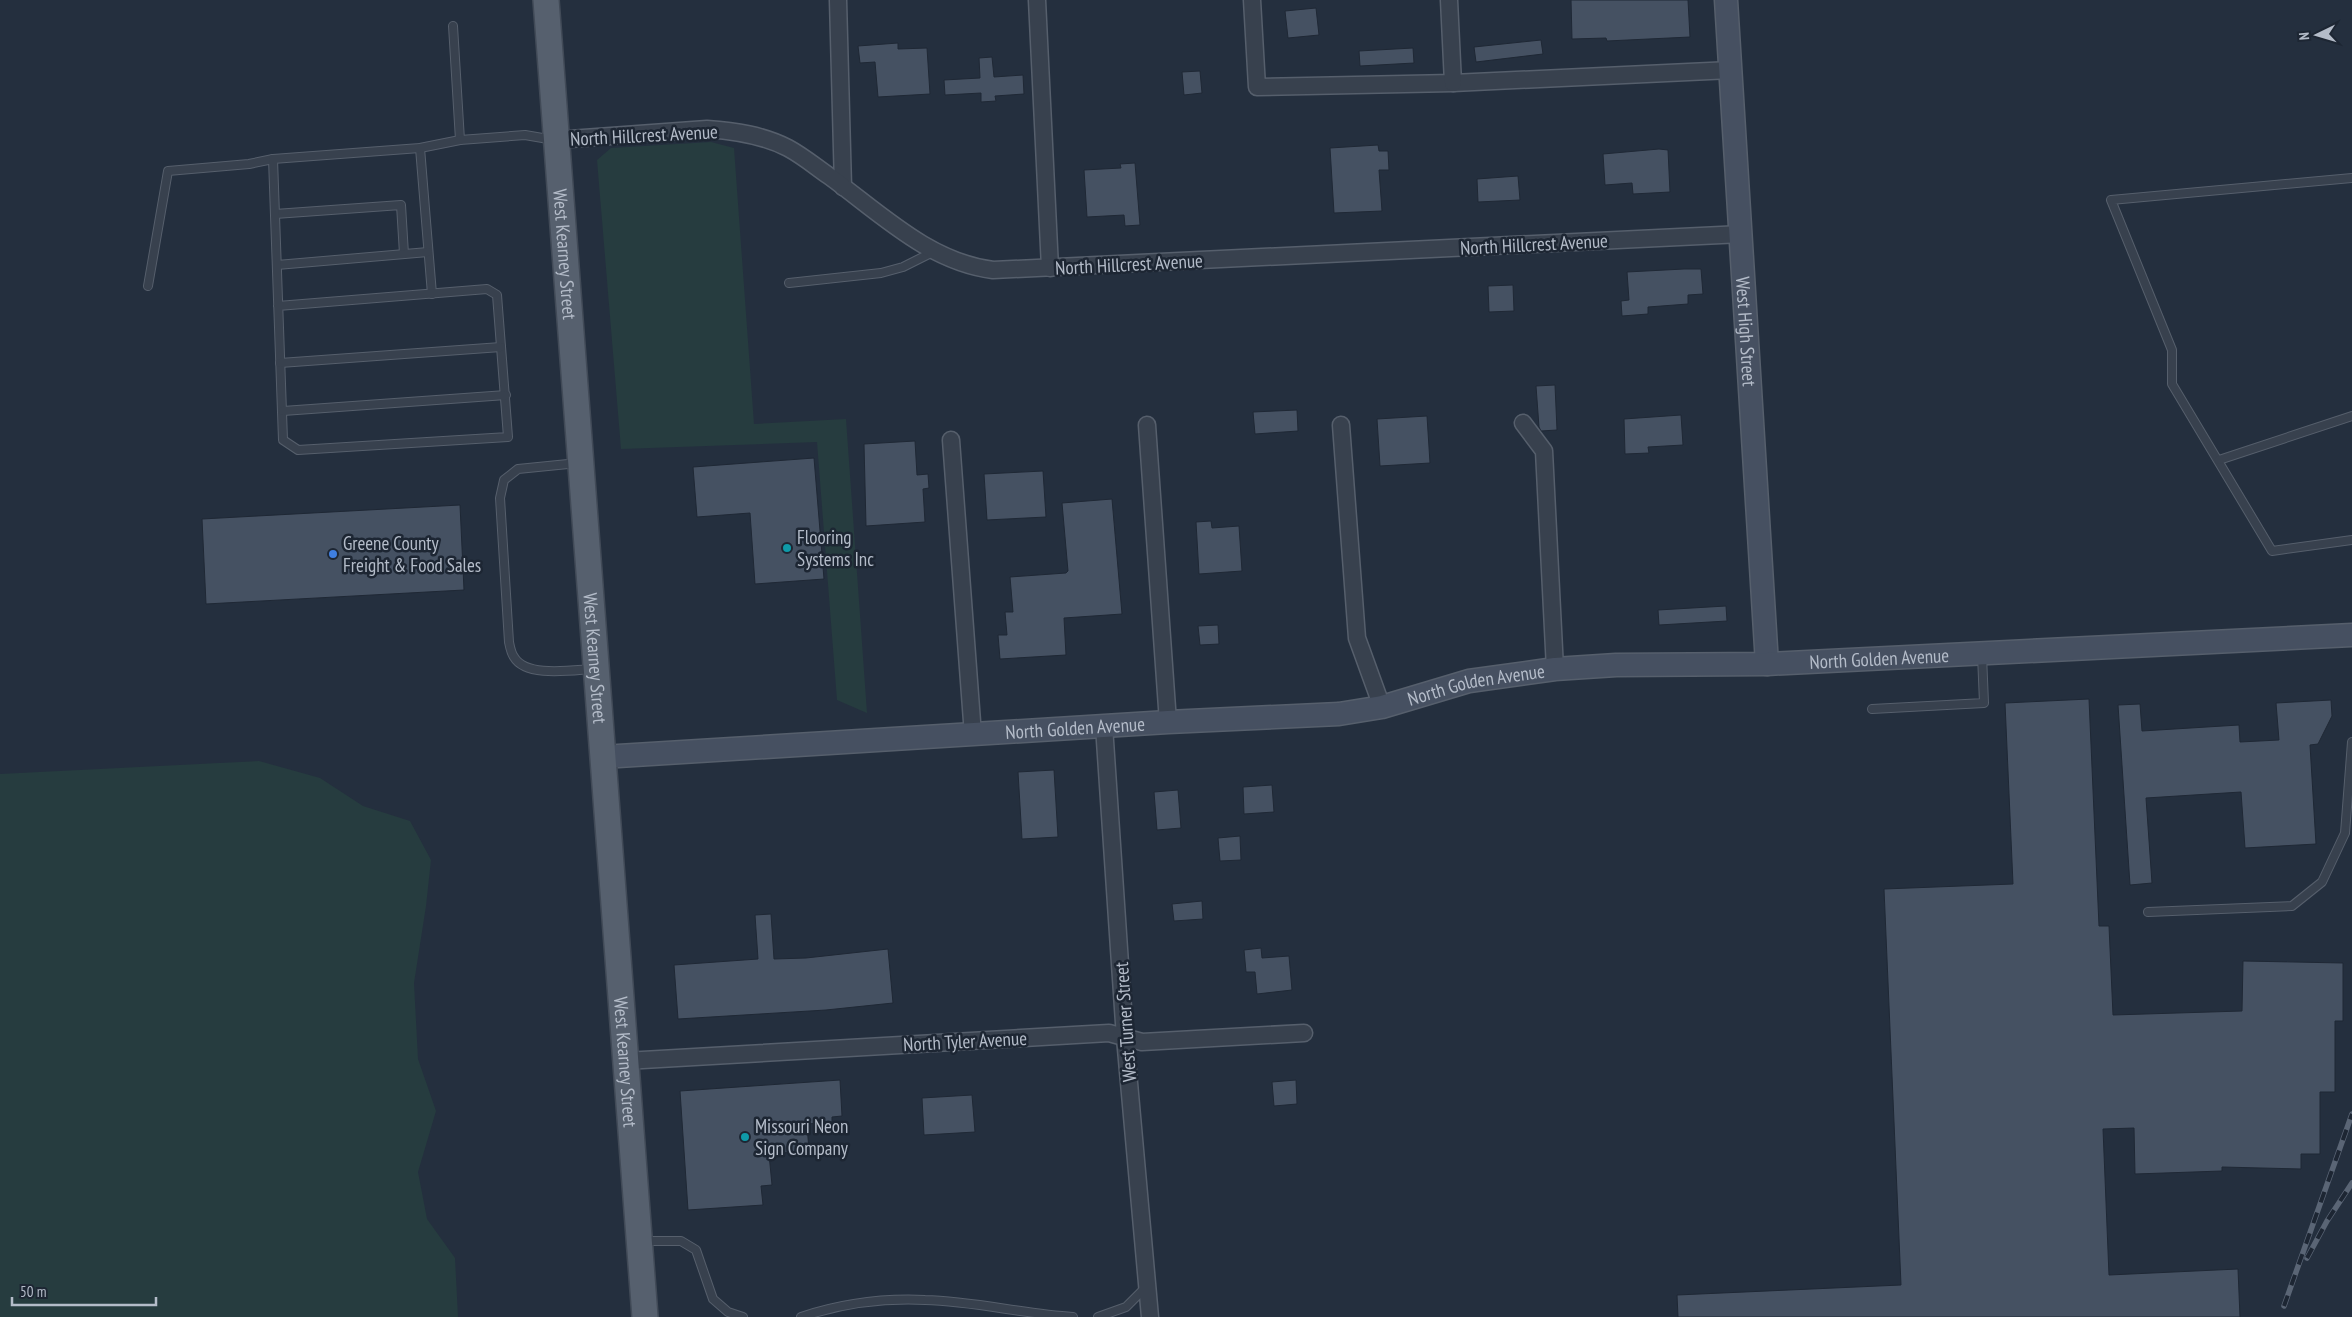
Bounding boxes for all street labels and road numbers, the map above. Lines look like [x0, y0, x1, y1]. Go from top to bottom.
street label: North Hillcrest Avenue [570, 119, 719, 151]
street label: West Kearney Street [548, 188, 582, 321]
street label: North Hillcrest Avenue [1460, 228, 1609, 260]
street label: North Hillcrest Avenue [1055, 248, 1204, 280]
street label: West High Street [1731, 276, 1762, 388]
street label: West Kearney Street [579, 592, 612, 725]
street label: North Golden Avenue [1809, 643, 1950, 674]
street label: North Golden Avenue [1405, 659, 1546, 711]
street label: North Golden Avenue [1005, 711, 1146, 744]
street label: West Turner Street [1109, 960, 1141, 1083]
street label: West Kearney Street [609, 996, 643, 1129]
street label: North Tyler Avenue [902, 1026, 1028, 1056]

